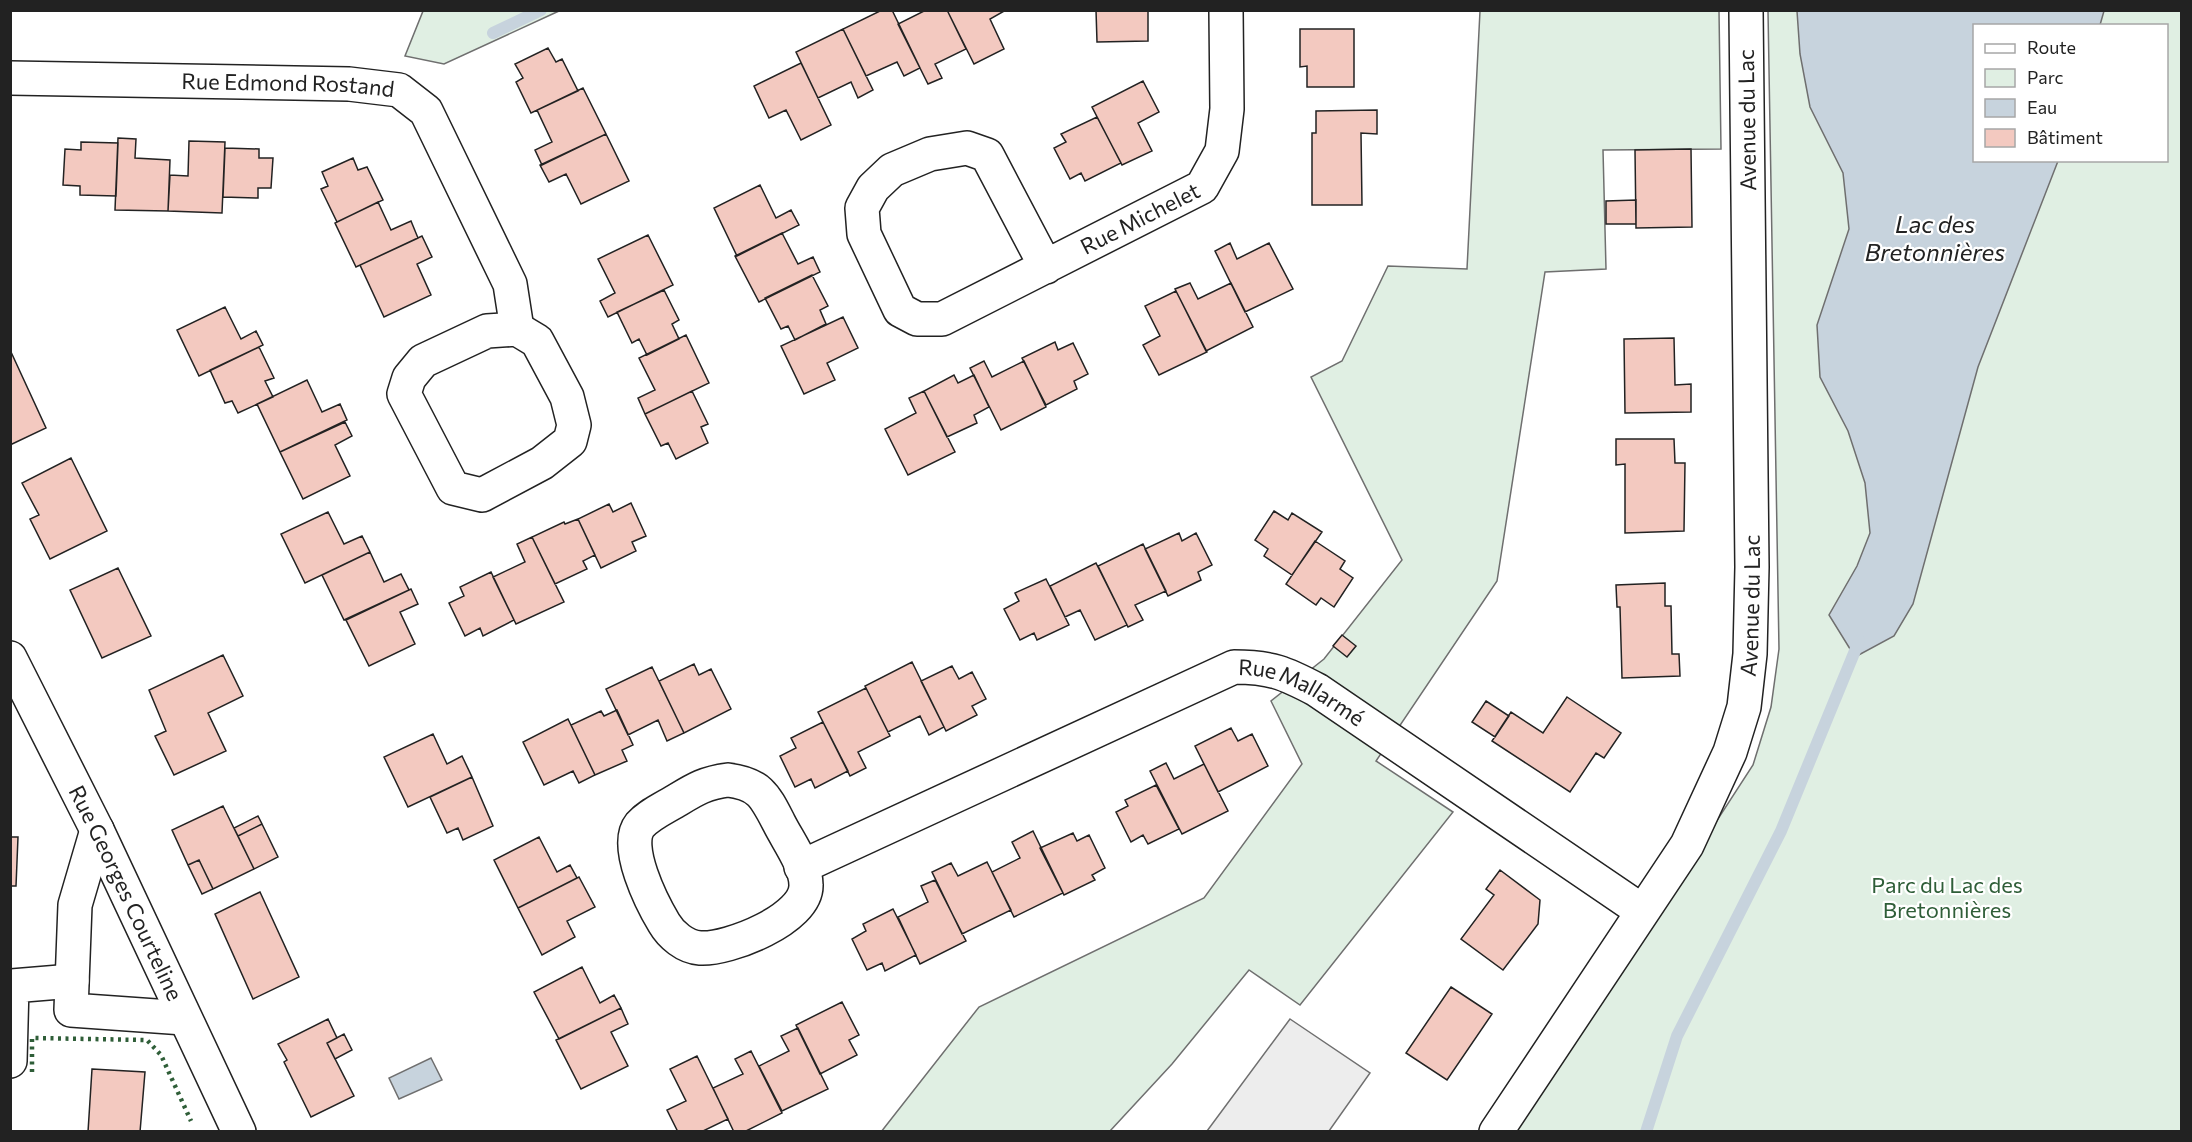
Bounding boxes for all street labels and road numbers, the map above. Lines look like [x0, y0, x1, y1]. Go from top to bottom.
street label: Avenue du Lac [1732, 49, 1761, 191]
street label: Rue Edmond Rostand [181, 67, 396, 102]
street label: Rue Michelet [1075, 176, 1204, 260]
street label: Avenue du Lac [1734, 535, 1765, 678]
street label: Rue Mallarmé [1238, 653, 1370, 731]
street label: Rue Georges Courteline [64, 780, 189, 1005]

